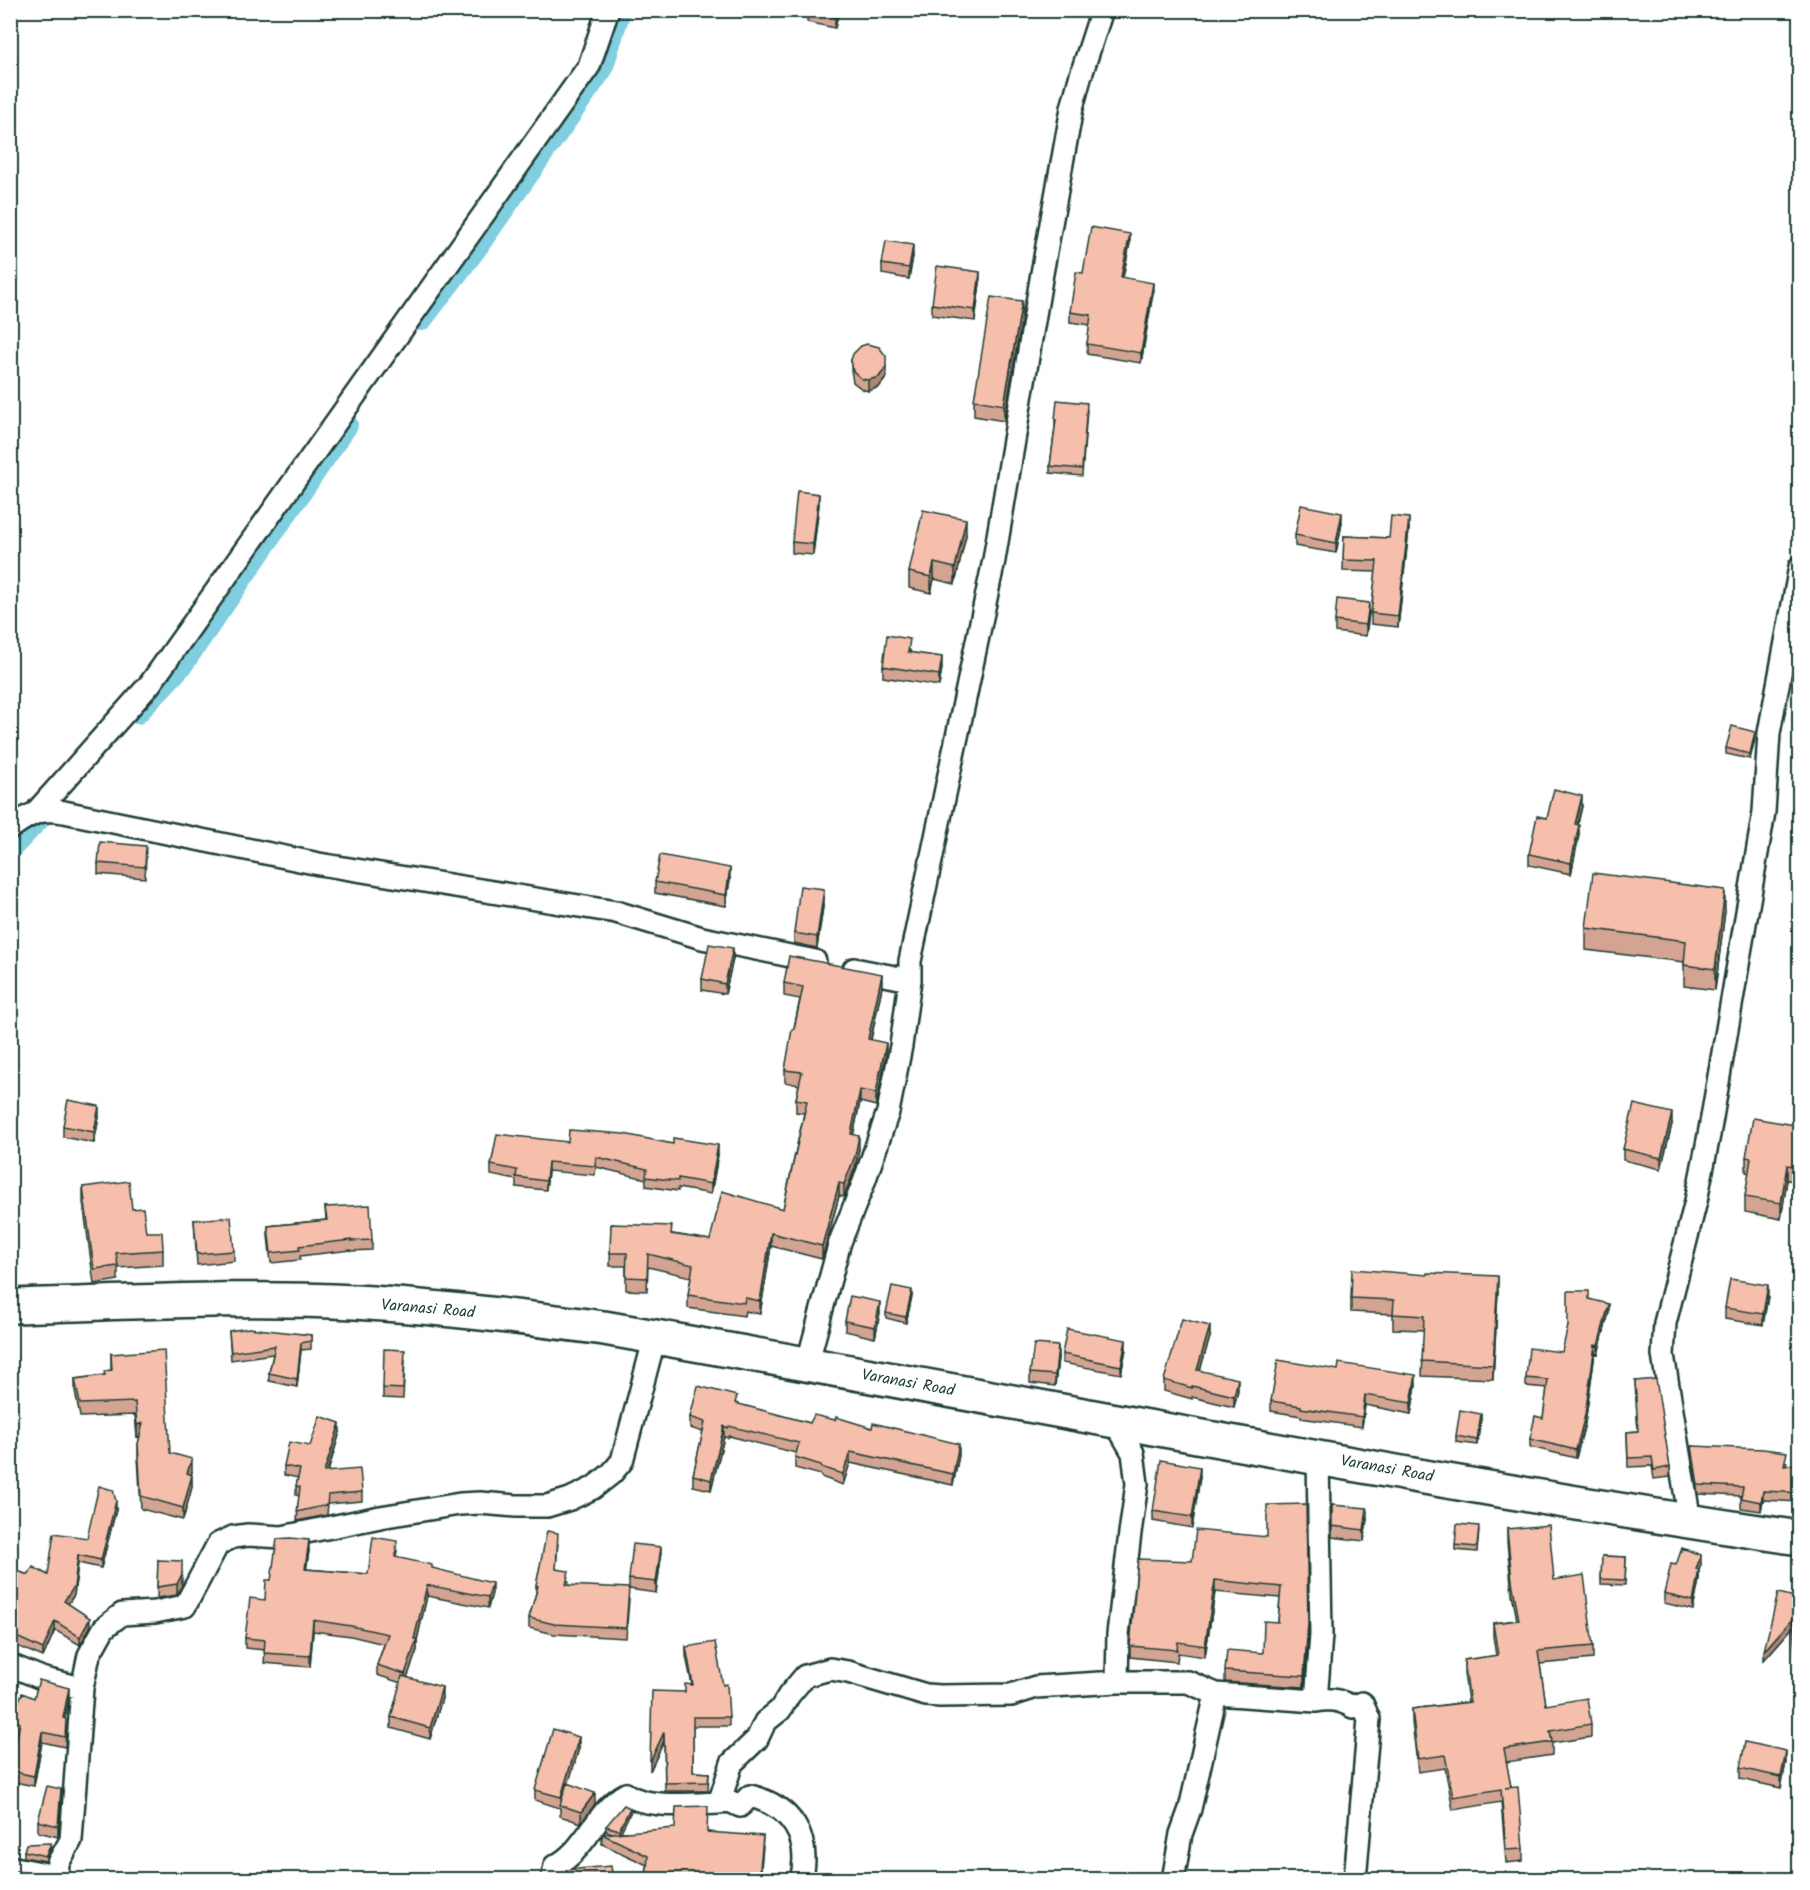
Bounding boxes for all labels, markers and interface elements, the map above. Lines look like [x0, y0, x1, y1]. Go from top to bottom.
street label: Varanasi Road [380, 1292, 477, 1326]
street label: Varanasi Road [860, 1363, 957, 1404]
street label: Varanasi Road [1339, 1449, 1436, 1490]

